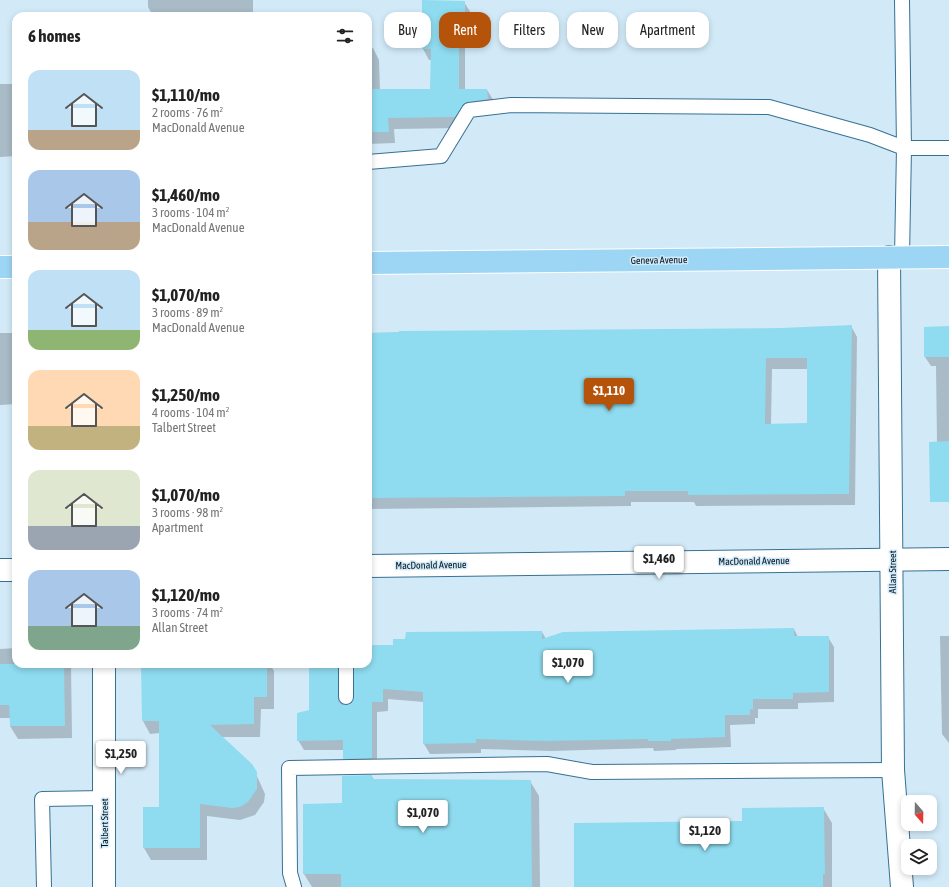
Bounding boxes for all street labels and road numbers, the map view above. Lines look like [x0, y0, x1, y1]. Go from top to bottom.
street label: Geneva Avenue [630, 254, 688, 266]
street label: Allan Street [887, 550, 898, 594]
street label: MacDonald Avenue [718, 555, 790, 567]
street label: MacDonald Avenue [395, 559, 467, 571]
street label: Talbert Street [99, 798, 110, 848]

